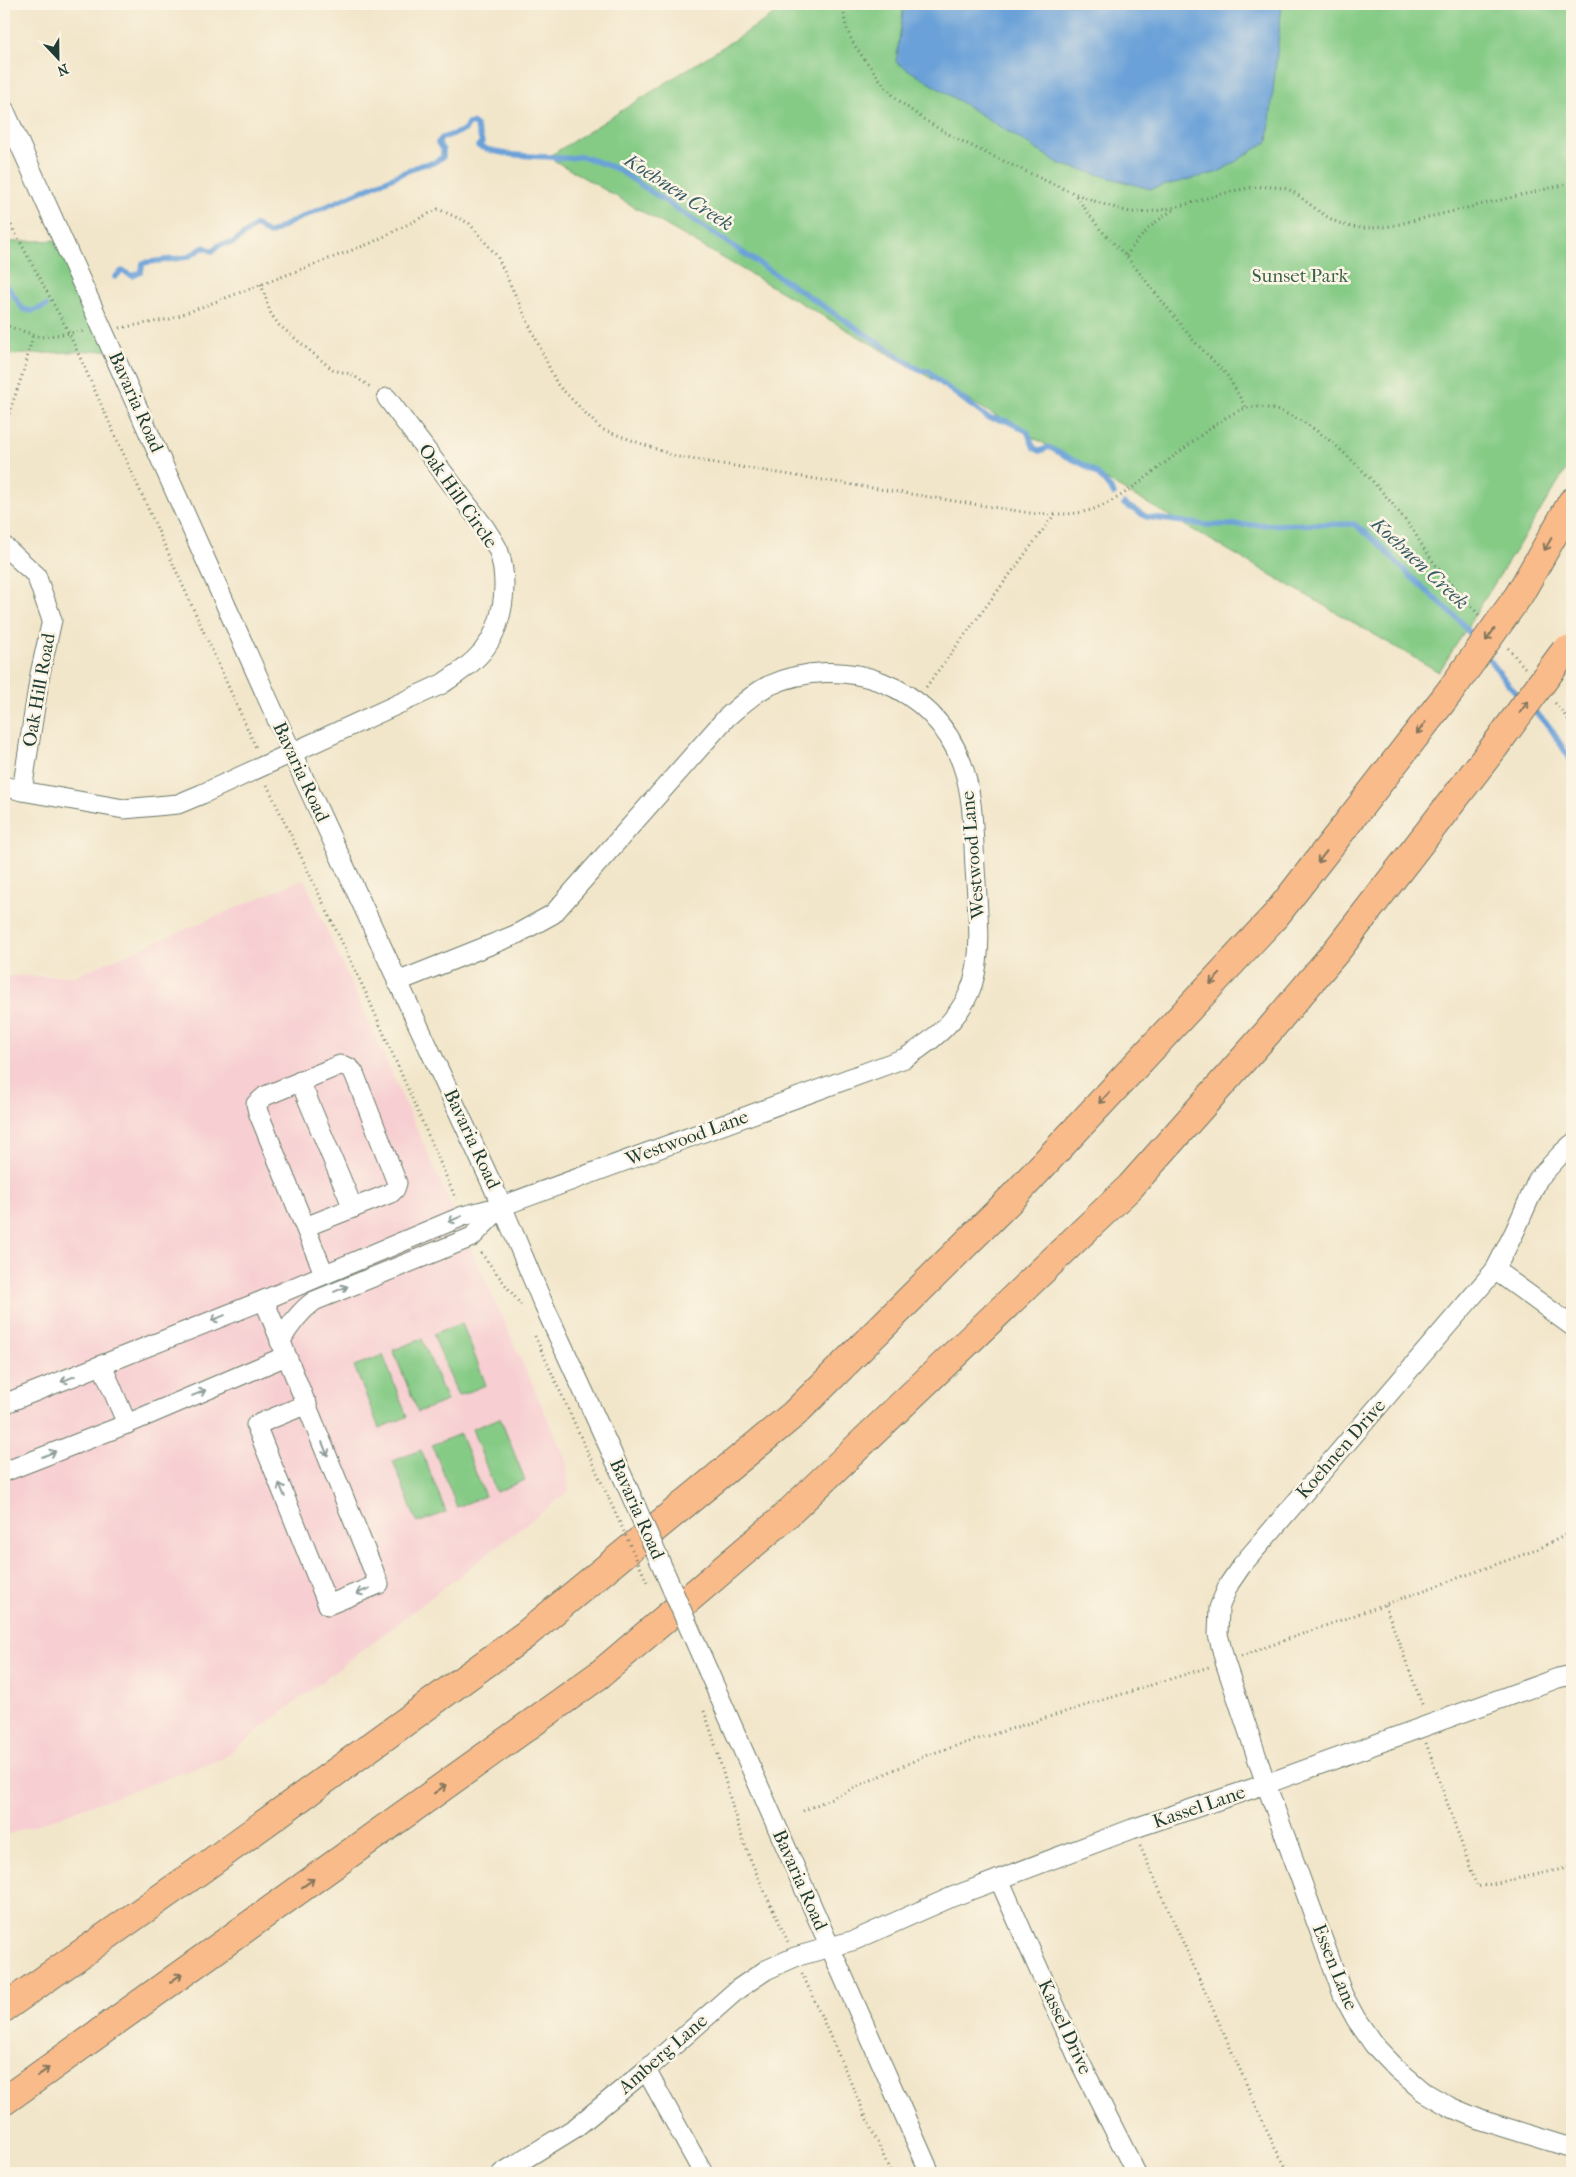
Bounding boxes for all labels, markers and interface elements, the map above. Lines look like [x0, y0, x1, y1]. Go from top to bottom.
north arrow [32, 32, 82, 82]
text: N [54, 60, 71, 80]
water label: Koehnen Creek [619, 147, 738, 236]
park label: Sunset Park [1252, 265, 1348, 287]
street label: Bavaria Road [104, 348, 168, 456]
street label: Oak Hill Circle [414, 440, 502, 552]
water label: Koehnen Creek [1365, 511, 1474, 614]
one-way arrow [1543, 536, 1553, 551]
one-way arrow [1485, 627, 1495, 641]
street label: Oak Hill Road [18, 631, 60, 749]
one-way arrow [1519, 700, 1529, 714]
street label: Bavaria Road [268, 719, 334, 826]
one-way arrow [1416, 721, 1427, 734]
street label: Westwood Lane [956, 790, 990, 921]
one-way arrow [1316, 850, 1327, 863]
one-way arrow [1209, 972, 1221, 985]
street label: Bavaria Road [439, 1086, 505, 1193]
one-way arrow [1098, 1091, 1110, 1104]
street label: Westwood Lane [622, 1106, 751, 1171]
one-way arrow [448, 1215, 463, 1224]
one-way arrow [333, 1284, 348, 1293]
one-way arrow [211, 1315, 226, 1324]
one-way arrow [60, 1375, 76, 1384]
one-way arrow [191, 1387, 206, 1397]
street label: Koehnen Drive [1292, 1395, 1390, 1503]
one-way arrow [321, 1441, 331, 1456]
one-way arrow [41, 1449, 56, 1459]
street label: Bavaria Road [605, 1455, 669, 1563]
one-way arrow [276, 1483, 286, 1498]
one-way arrow [356, 1586, 371, 1596]
street label: Kassel Lane [1150, 1781, 1248, 1833]
one-way arrow [433, 1784, 447, 1794]
street label: Bavaria Road [768, 1826, 832, 1934]
one-way arrow [301, 1878, 315, 1888]
street label: Essen Lane [1308, 1921, 1362, 2013]
one-way arrow [168, 1973, 182, 1983]
street label: Kassel Drive [1033, 1976, 1097, 2078]
street label: Amberg Lane [613, 2010, 712, 2099]
one-way arrow [36, 2067, 50, 2077]

